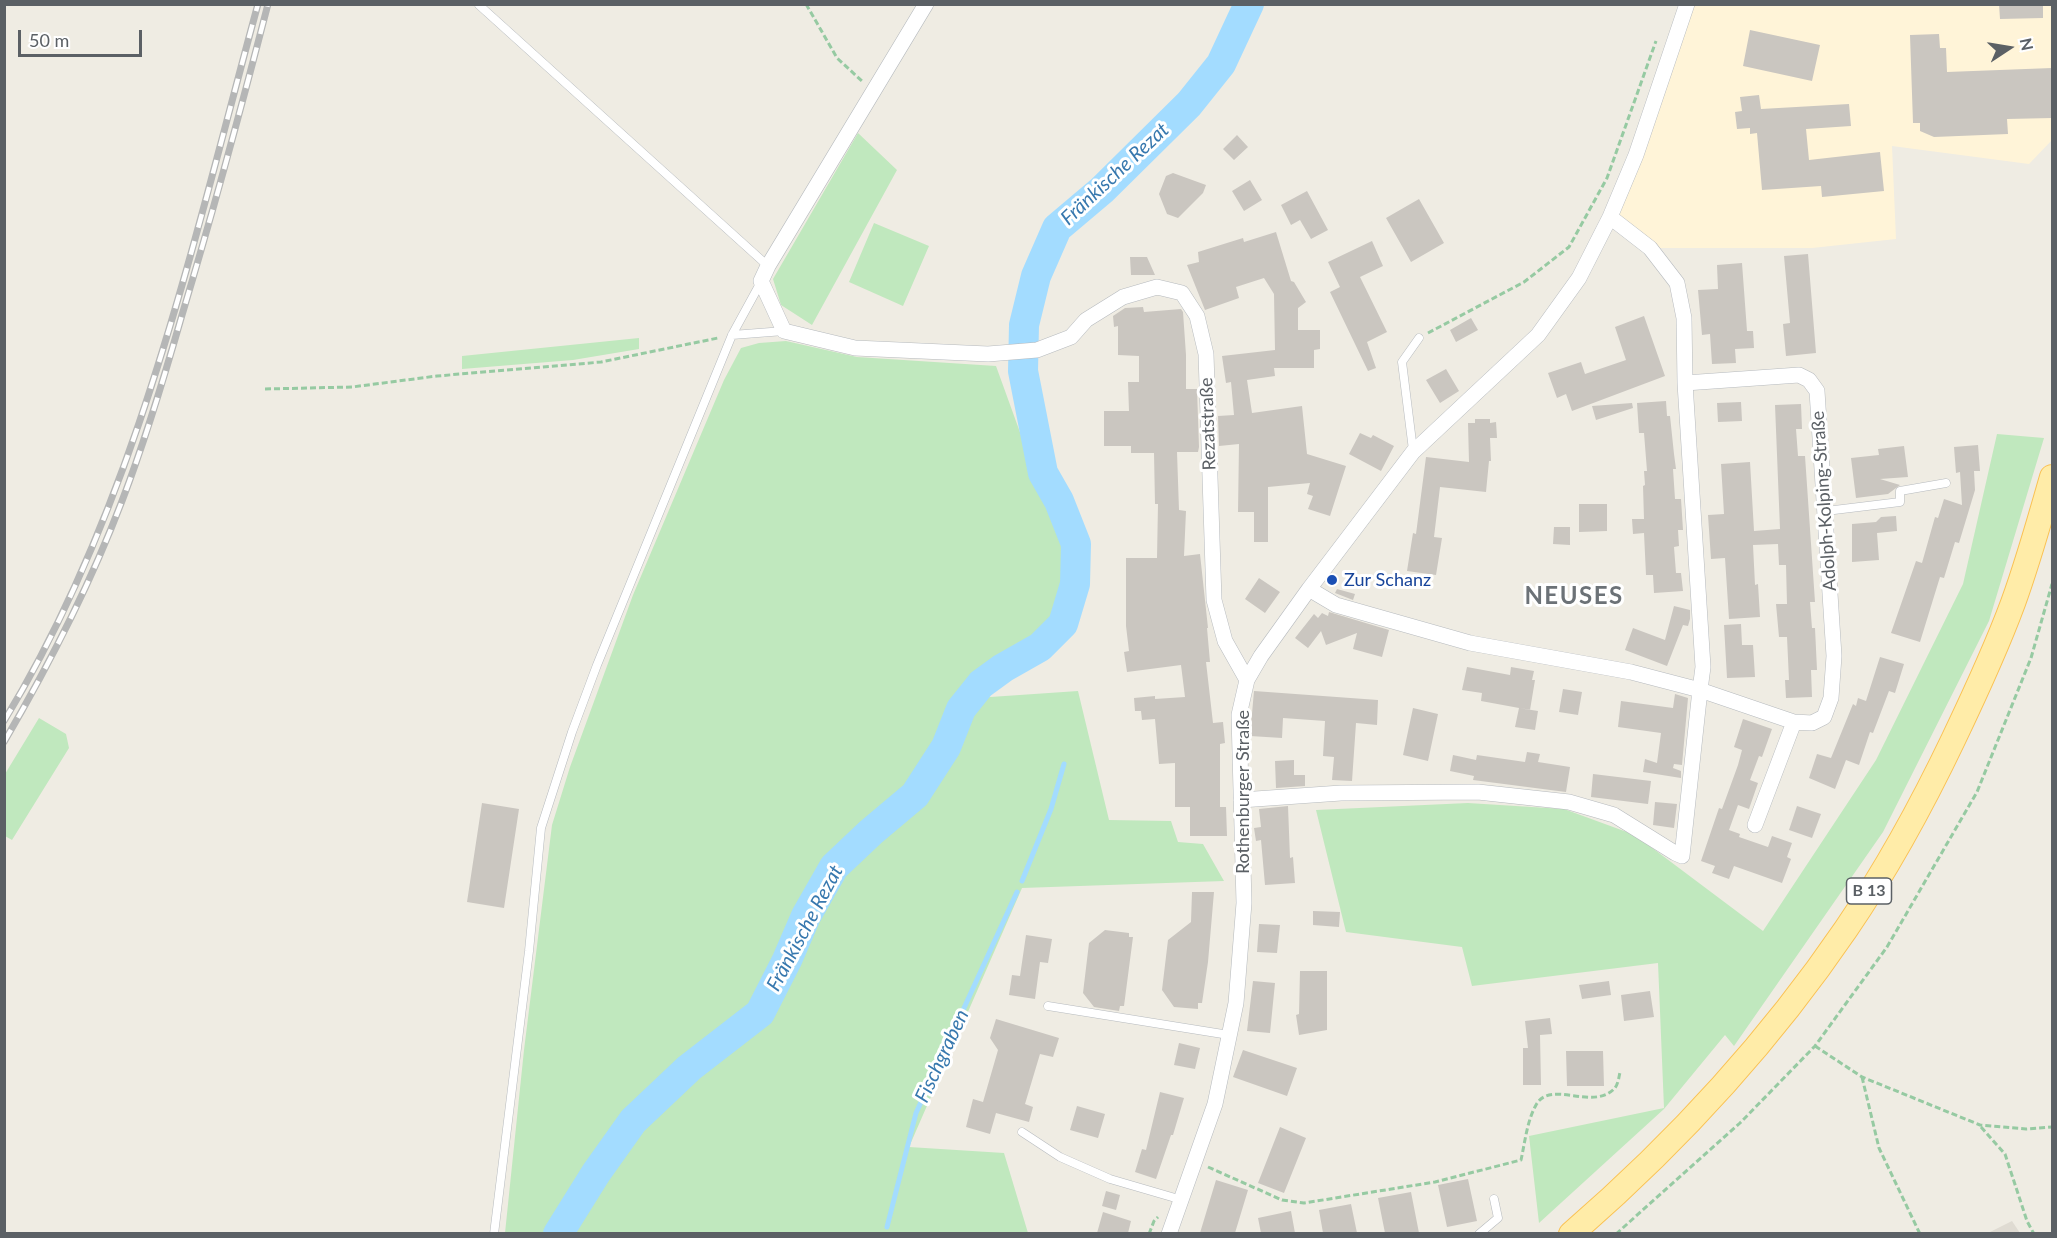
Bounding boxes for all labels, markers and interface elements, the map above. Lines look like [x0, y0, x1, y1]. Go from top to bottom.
scale bar [21, 18, 146, 56]
north arrow [1979, 18, 2039, 78]
text: 50 m [29, 29, 69, 51]
text: N [2017, 36, 2038, 52]
water label: Fränkische Rezat [1056, 118, 1174, 230]
street label: Rezatstraße [1196, 377, 1220, 471]
street label: Adolph-Kolping-Straße [1807, 410, 1841, 592]
place label: Zur Schanz [1344, 569, 1431, 591]
marker: Zur Schanz [1325, 573, 1339, 587]
district label: NEUSES [1524, 582, 1624, 610]
street label: Rothenburger Straße [1232, 710, 1254, 874]
water label: Fränkische Rezat [762, 861, 848, 995]
road number: B 13 [1846, 878, 1892, 904]
water label: Fischgraben [910, 1006, 974, 1106]

